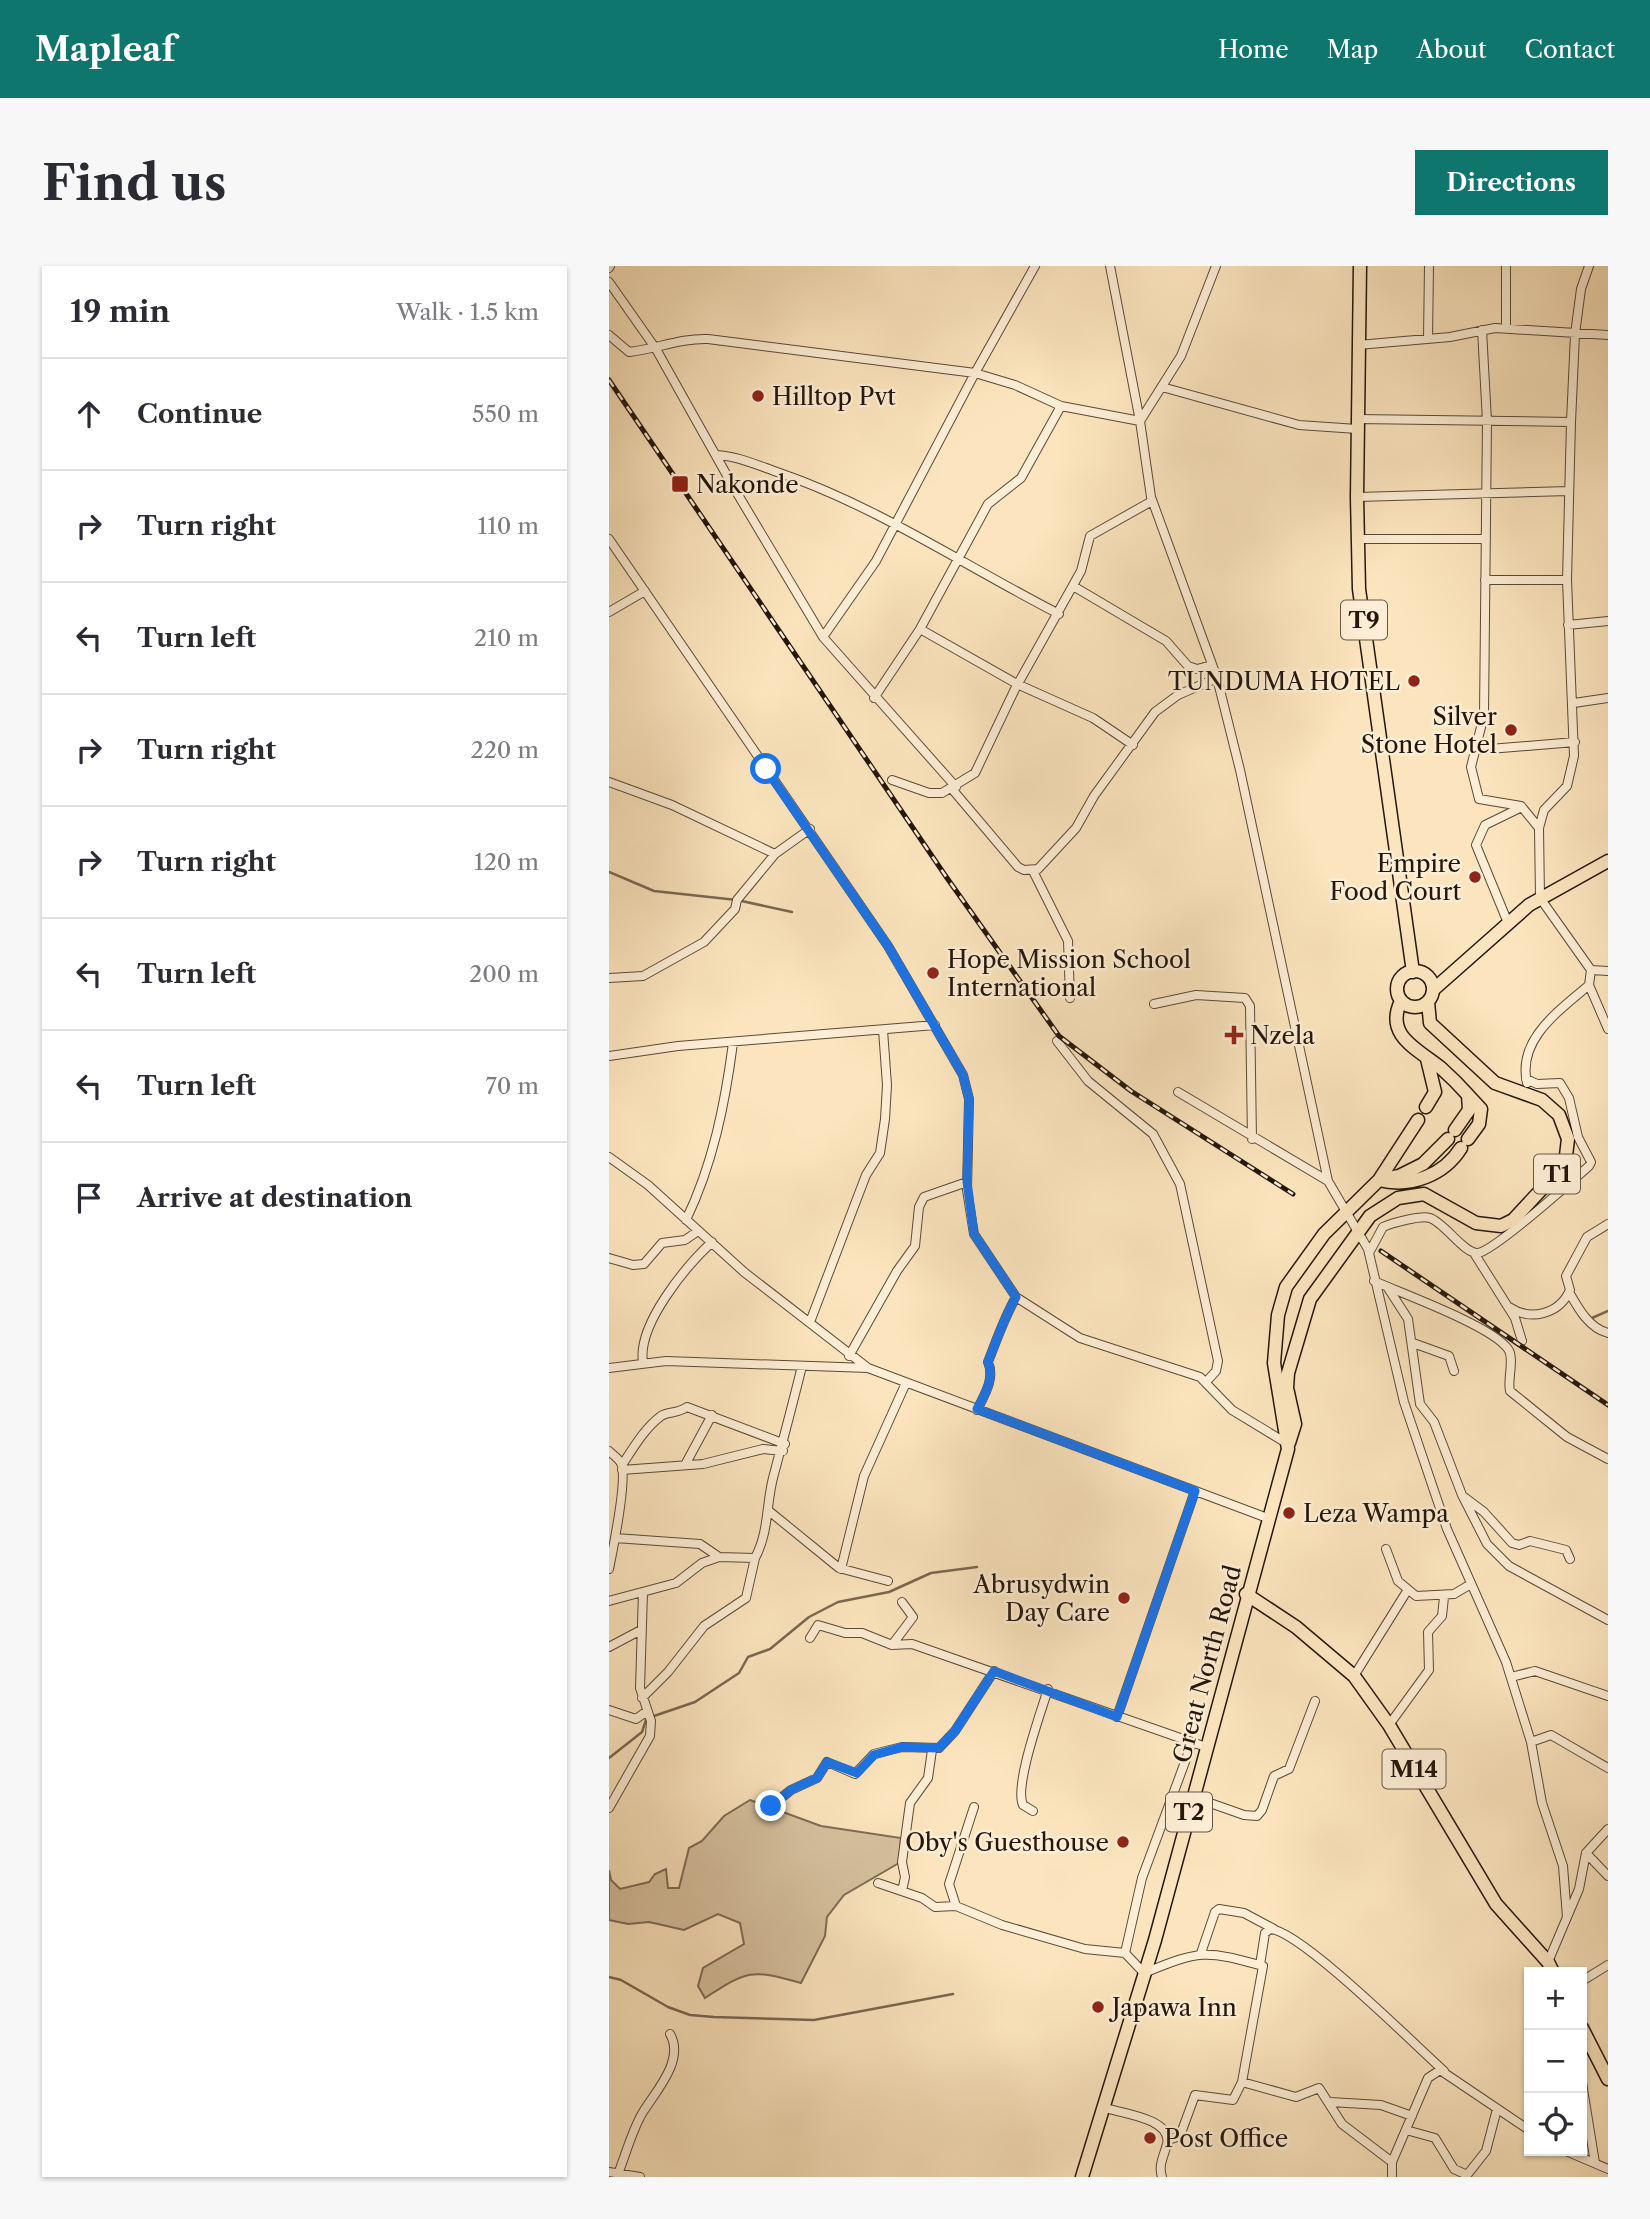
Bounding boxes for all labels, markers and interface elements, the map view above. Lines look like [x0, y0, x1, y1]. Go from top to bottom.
text: Mapleaf [35, 29, 175, 70]
text: Home [1218, 35, 1289, 64]
text: Map [1327, 35, 1378, 64]
text: About [1416, 35, 1487, 64]
text: Contact [1525, 35, 1615, 64]
button: Directions [1415, 150, 1608, 215]
text: Find us [42, 152, 226, 213]
text: 19 min [70, 293, 170, 330]
text: Walk · 1.5 km [396, 298, 539, 326]
place label: Hilltop Pvt [772, 382, 896, 411]
marker: Hilltop Pvt [750, 388, 766, 404]
icon: ahead [70, 395, 108, 433]
text: Continue [137, 398, 262, 430]
text: 550 m [472, 400, 539, 428]
place label: Nakonde [696, 470, 799, 499]
marker: Nakonde [670, 474, 690, 494]
icon: right [70, 507, 108, 545]
text: Turn right [137, 510, 276, 542]
text: 110 m [478, 512, 539, 540]
road number: T9 [1341, 600, 1387, 640]
icon: left [70, 619, 108, 657]
text: Turn left [137, 622, 256, 654]
text: 210 m [474, 624, 539, 652]
place label: TUNDUMA HOTEL [1168, 667, 1400, 696]
marker: TUNDUMA HOTEL [1406, 673, 1422, 689]
place label: Silver Stone Hotel [1361, 702, 1497, 759]
marker: Silver Stone Hotel [1503, 722, 1519, 738]
icon: right [70, 731, 108, 769]
text: Turn right [137, 734, 276, 766]
text: 220 m [470, 736, 539, 764]
route start [750, 753, 781, 784]
icon: right [70, 843, 108, 881]
text: Turn right [137, 846, 276, 878]
text: 120 m [474, 848, 539, 876]
place label: Empire Food Court [1329, 849, 1462, 906]
marker: Empire Food Court [1467, 869, 1483, 885]
place label: Hope Mission School International [947, 945, 1191, 1002]
icon: left [70, 955, 108, 993]
text: Turn left [137, 958, 256, 990]
text: 200 m [469, 960, 539, 988]
marker: Hope Mission School International [925, 965, 941, 981]
place label: Nzela [1250, 1021, 1315, 1050]
marker: Nzela [1224, 1025, 1244, 1045]
icon: left [70, 1067, 108, 1105]
text: Turn left [137, 1070, 256, 1102]
text: 70 m [486, 1072, 539, 1100]
road number: T1 [1534, 1154, 1580, 1194]
icon: arrive [70, 1179, 108, 1217]
text: Arrive at destination [137, 1182, 412, 1214]
place label: Leza Wampa [1303, 1499, 1449, 1528]
marker: Leza Wampa [1281, 1505, 1297, 1521]
street label: Great North Road [1167, 1562, 1247, 1766]
place label: Abrusydwin Day Care [972, 1570, 1110, 1627]
marker: Abrusydwin Day Care [1116, 1590, 1132, 1606]
road number: M14 [1383, 1750, 1445, 1788]
route end [755, 1790, 786, 1821]
road number: T2 [1166, 1792, 1212, 1832]
place label: Oby's Guesthouse [905, 1828, 1109, 1857]
marker: Oby's Guesthouse [1115, 1834, 1131, 1850]
map controls [1524, 1967, 1587, 2156]
button: + [1524, 1967, 1587, 2030]
place label: Japawa Inn [1108, 1993, 1237, 2022]
marker: Japawa Inn [1090, 1999, 1106, 2015]
button: − [1524, 2030, 1587, 2093]
button: locate [1524, 2093, 1587, 2156]
place label: Post Office [1164, 2124, 1288, 2153]
marker: Post Office [1142, 2130, 1158, 2146]

